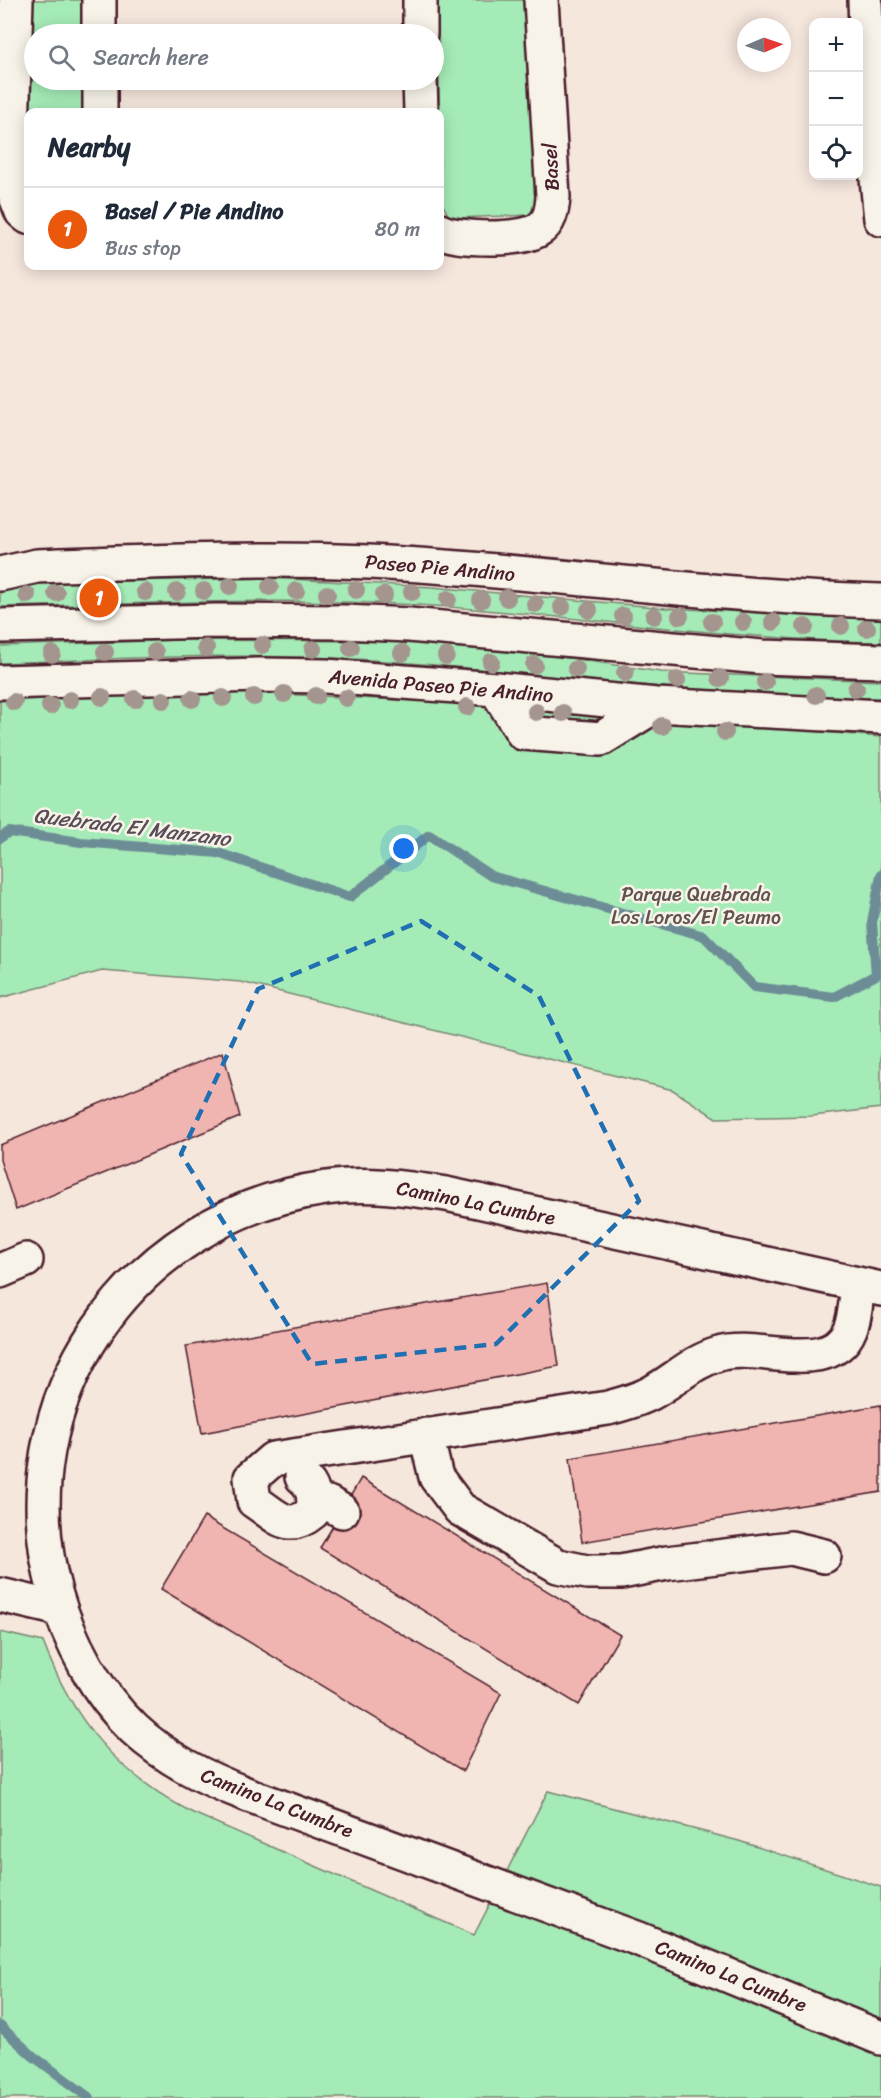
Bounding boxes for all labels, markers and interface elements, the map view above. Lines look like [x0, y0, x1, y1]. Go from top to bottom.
north arrow [737, 18, 791, 72]
map controls [809, 18, 863, 180]
button: + [809, 18, 863, 72]
search box [24, 24, 444, 90]
text: Search here [93, 38, 209, 77]
icon: search [45, 41, 78, 74]
button: − [809, 72, 863, 126]
text: Nearby [48, 124, 130, 170]
button: locate [809, 126, 863, 180]
street label: Basel [532, 141, 570, 192]
text: Basel / Pie Andino [105, 192, 284, 231]
text: 1 [63, 212, 72, 247]
text: 80 m [375, 212, 420, 247]
text: Bus stop [105, 231, 181, 266]
street label: Paseo Pie Andino [364, 544, 516, 592]
pin: 1 [80, 576, 118, 620]
street label: Avenida Paseo Pie Andino [326, 659, 555, 713]
water label: Quebrada El Manzano [31, 796, 235, 858]
your location [389, 834, 418, 863]
park label: Parque Quebrada Los Loros/El Peumo [611, 877, 781, 935]
street label: Camino La Cumbre [394, 1170, 559, 1236]
street label: Camino La Cumbre [196, 1758, 359, 1848]
street label: Camino La Cumbre [650, 1930, 812, 2022]

